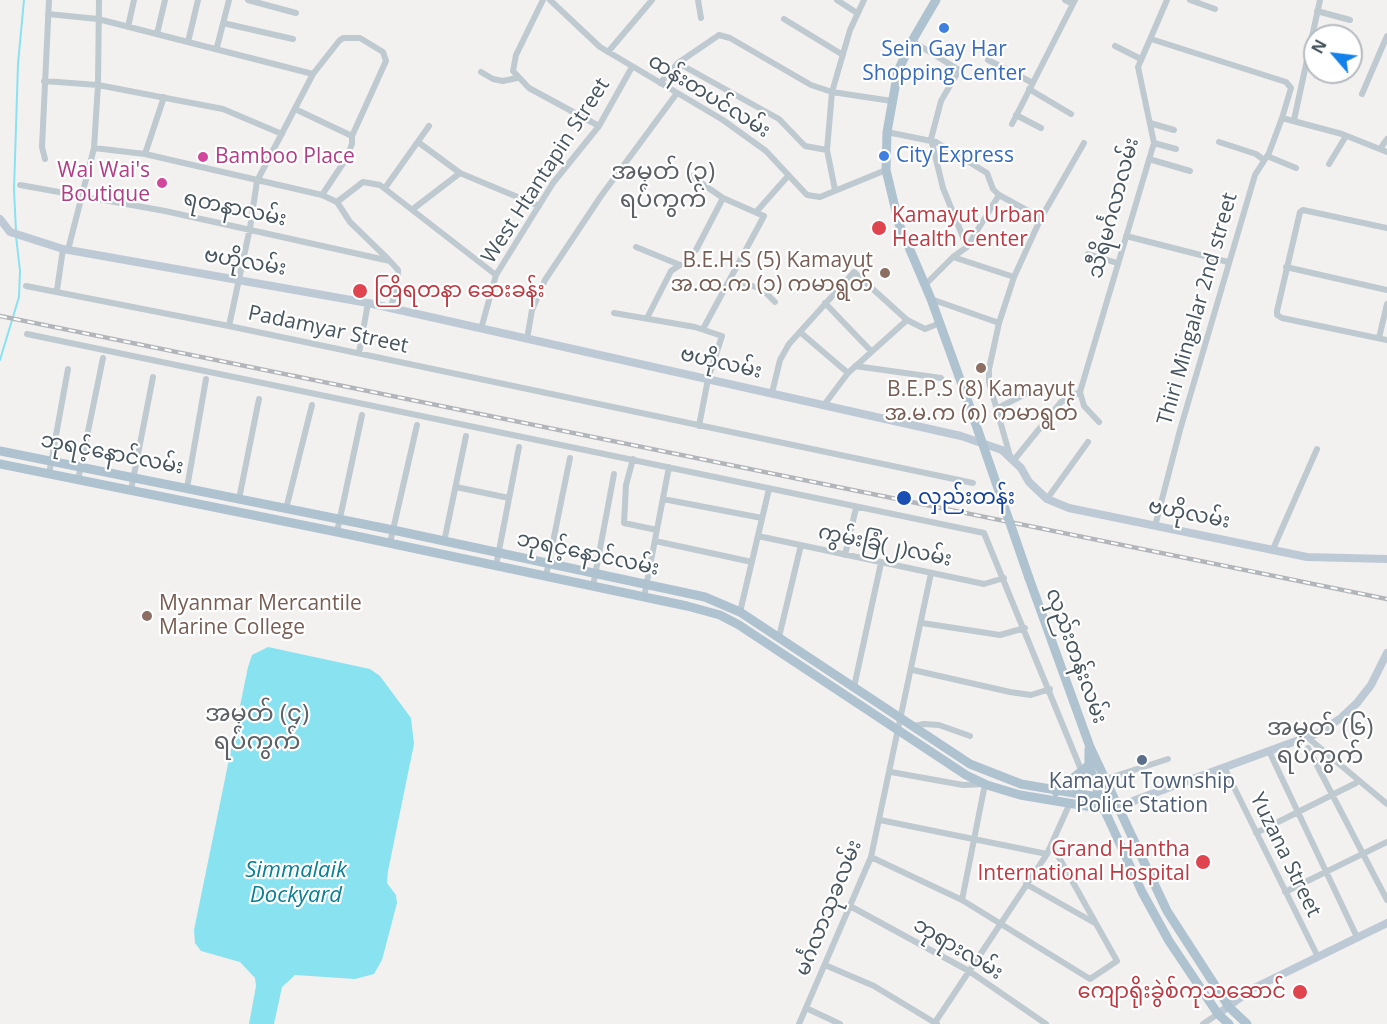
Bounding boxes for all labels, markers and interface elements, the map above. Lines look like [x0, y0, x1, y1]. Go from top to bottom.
marker: Sein Gay Har Shopping Center [937, 21, 951, 35]
north arrow [1303, 24, 1363, 84]
text: N [1306, 36, 1332, 57]
place label: Sein Gay Har Shopping Center [862, 37, 1026, 87]
street label: ထန်းတပင်လမ်း [643, 48, 775, 144]
street label: West Htantapin Street [477, 74, 615, 268]
street label: သီရိမင်္ဂလာလမ်း [1083, 135, 1145, 281]
place label: City Express [896, 143, 1014, 169]
place label: Bamboo Place [215, 144, 355, 170]
marker: City Express [877, 149, 891, 163]
marker: Bamboo Place [196, 150, 210, 164]
place label: Wai Wai's Boutique [57, 158, 150, 208]
district label: အမှတ် (၃) ရပ်ကွက် [611, 158, 715, 214]
marker: Wai Wai's Boutique [155, 176, 169, 190]
street label: ရတနာလမ်း [181, 186, 289, 232]
street label: Thiri Mingalar 2nd street [1153, 190, 1243, 428]
place label: Kamayut Urban Health Center [892, 203, 1045, 253]
marker: Kamayut Urban Health Center [870, 219, 888, 237]
street label: ဗဟိုလမ်း [202, 242, 288, 282]
place label: B.E.H.S (5) Kamayut အ.ထ.က (၁) ကမာရွတ် [671, 248, 873, 298]
marker: B.E.H.S (5) Kamayut အ.ထ.က (၁) ကမာရွတ် [878, 266, 892, 280]
place label: တြိရတနာ ဆေးခန်း [374, 278, 545, 304]
marker: တြိရတနာ ဆေးခန်း [351, 282, 369, 300]
street label: Padamyar Street [246, 301, 410, 359]
street label: ဗဟိုလမ်း [678, 341, 764, 385]
marker: B.E.P.S (8) Kamayut အ.မ.က (၈) ကမာရွတ် [974, 361, 988, 375]
place label: B.E.P.S (8) Kamayut အ.မ.က (၈) ကမာရွတ် [884, 377, 1078, 427]
street label: ဘုရင့်နောင်လမ်း [38, 428, 186, 480]
place label: လှည်းတန်း [918, 485, 1015, 511]
marker: လှည်းတန်း [895, 489, 913, 507]
street label: ဗဟိုလမ်း [1146, 494, 1232, 534]
street label: ကွမ်းခြံ(၂)လမ်း [816, 520, 954, 572]
street label: ဘုရင့်နောင်လမ်း [514, 527, 662, 581]
street label: လှည်းတန်းလမ်း [1040, 585, 1112, 727]
place label: Myanmar Mercantile Marine College [159, 591, 362, 641]
marker: Myanmar Mercantile Marine College [140, 609, 154, 623]
district label: အမှတ် (၄) ရပ်ကွက် [205, 700, 309, 756]
district label: အမှတ် (၆) ရပ်ကွက် [1267, 714, 1373, 770]
marker: Kamayut Township Police Station [1135, 753, 1149, 767]
place label: Kamayut Township Police Station [1049, 769, 1235, 819]
street label: Yuzana Street [1244, 789, 1326, 921]
street label: မင်္ဂလာသုခလမ်း [790, 836, 868, 980]
place label: Grand Hantha International Hospital [977, 837, 1190, 887]
marker: Grand Hantha International Hospital [1194, 853, 1212, 871]
water label: Simmalaik Dockyard [245, 858, 347, 909]
street label: ဘုရားလမ်း [909, 912, 1007, 986]
place label: ကျောရိုးခွဲစ်ကုသဆောင် [1077, 979, 1286, 1005]
marker: ကျောရိုးခွဲစ်ကုသဆောင် [1291, 983, 1309, 1001]

